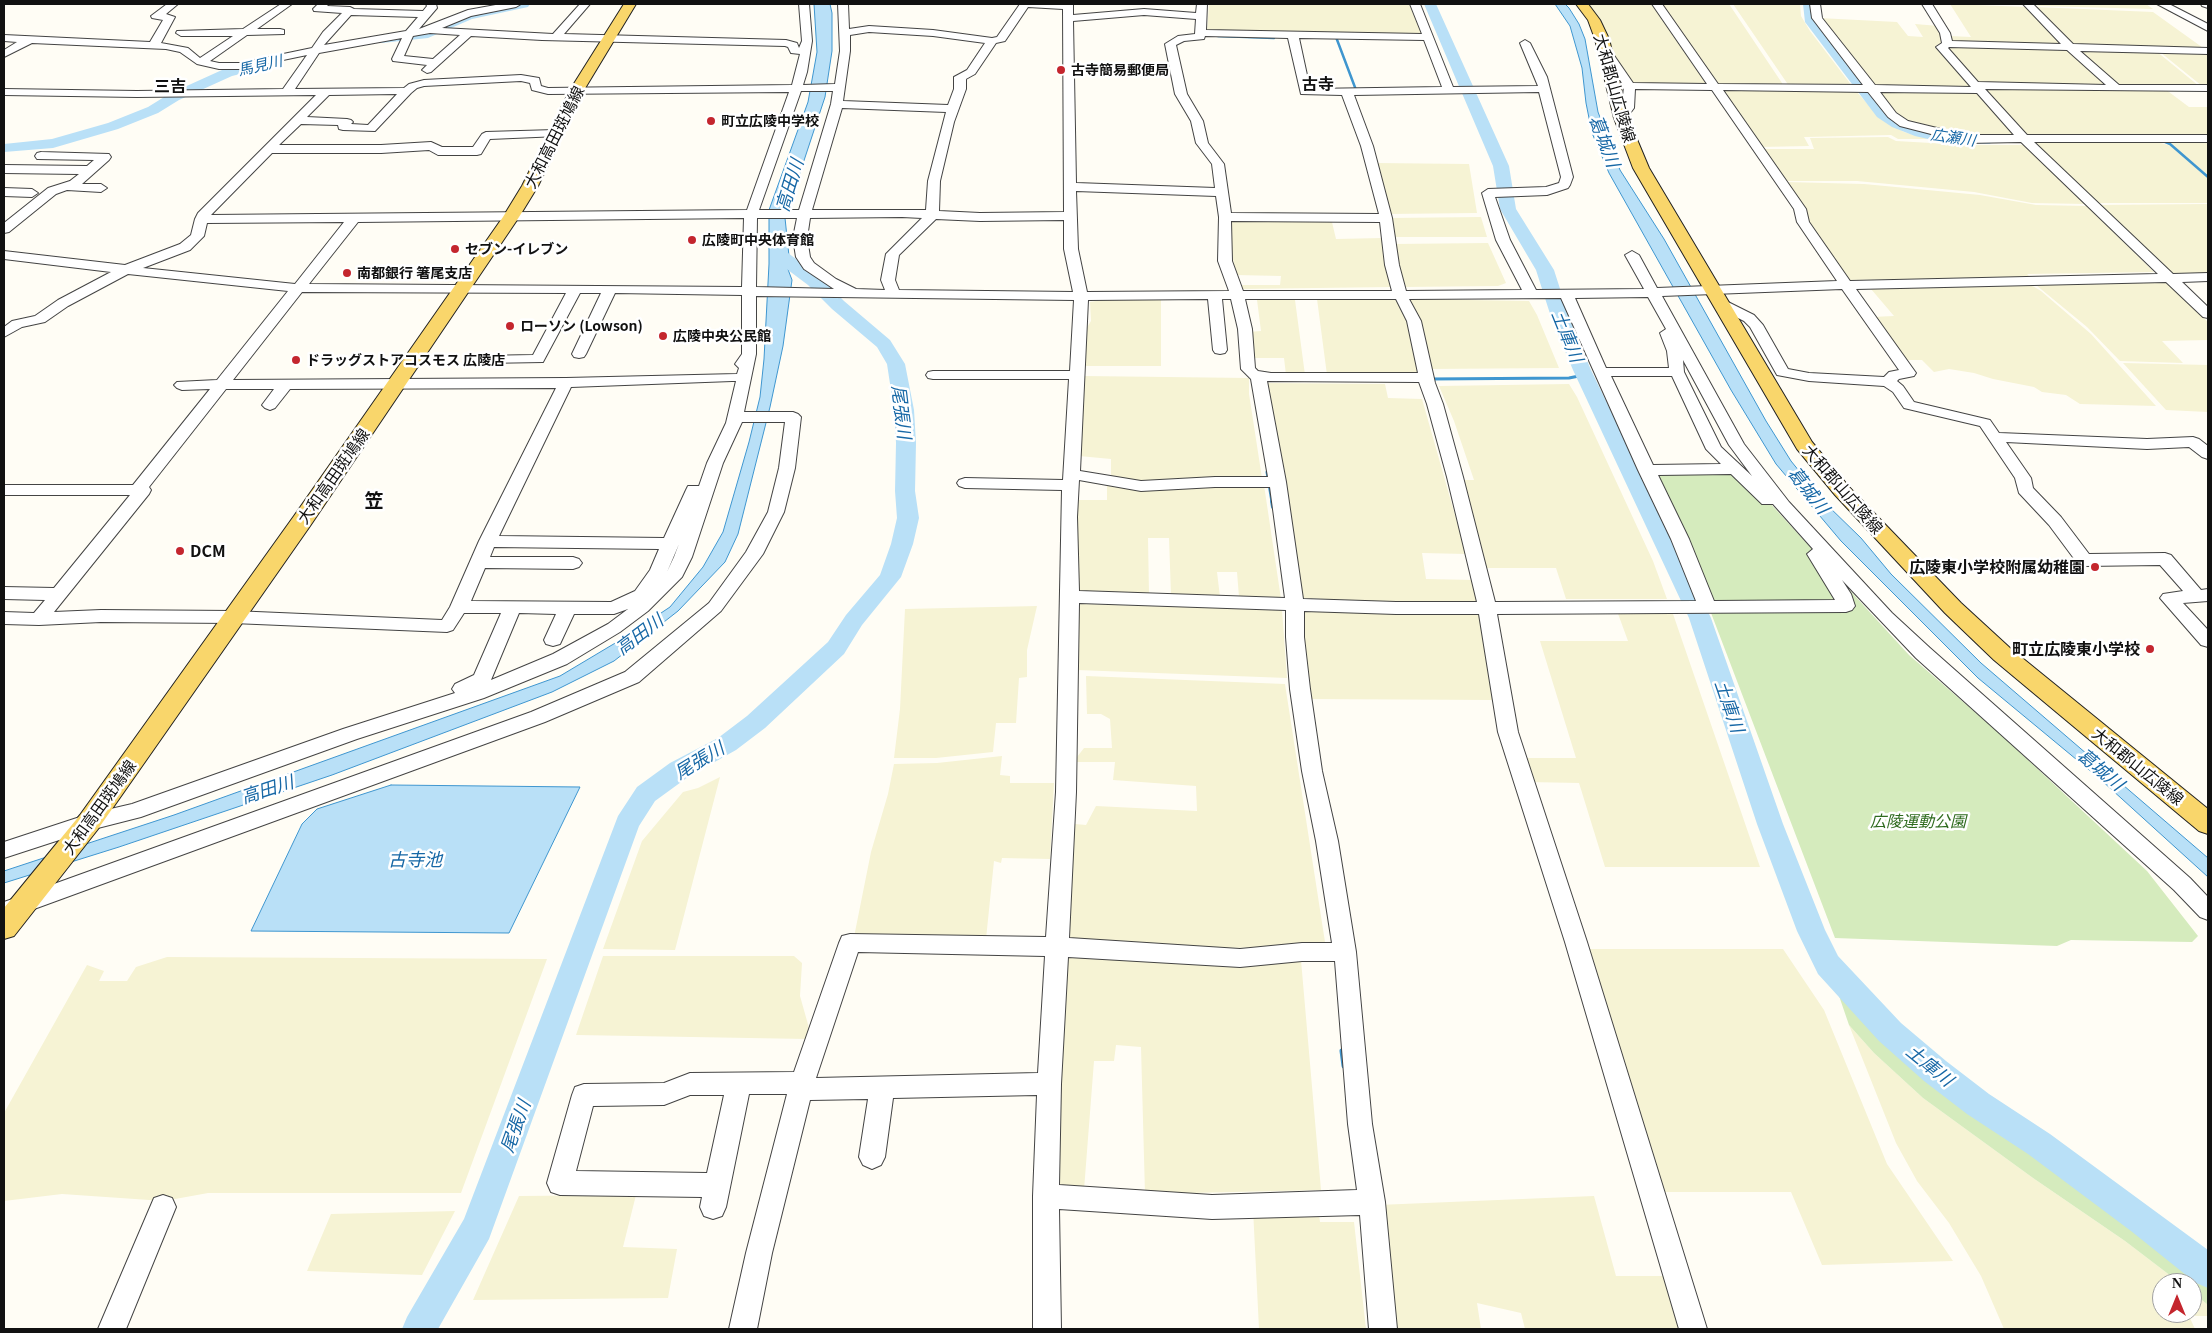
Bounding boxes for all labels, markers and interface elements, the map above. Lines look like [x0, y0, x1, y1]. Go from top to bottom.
street label: 大和郡山広陵線 [1590, 32, 1640, 144]
water label: 馬見川 [236, 51, 284, 79]
place label: 古寺簡易郵便局 [1071, 62, 1169, 78]
marker: 古寺簡易郵便局 [1055, 64, 1067, 76]
district label: 古寺 [1302, 74, 1334, 94]
district label: 三吉 [154, 76, 186, 96]
street label: 大和高田斑鳩線 [520, 83, 588, 191]
water label: 葛城川 [1585, 112, 1625, 170]
place label: 町立広陵中学校 [721, 113, 819, 129]
marker: 町立広陵中学校 [705, 115, 717, 127]
water label: 広瀬川 [1929, 125, 1977, 149]
water label: 高田川 [771, 156, 807, 214]
place label: 広陵町中央体育館 [702, 232, 814, 248]
marker: 広陵町中央体育館 [686, 234, 698, 246]
place label: セブン-イレブン [465, 241, 568, 257]
marker: セブン-イレブン [449, 243, 461, 255]
place label: 南都銀行 箸尾支店 [357, 265, 472, 281]
marker: 南都銀行 箸尾支店 [341, 267, 353, 279]
water label: 土庫川 [1548, 307, 1588, 365]
place label: ローソン (Lowson) [520, 318, 643, 334]
marker: ローソン (Lowson) [504, 320, 516, 332]
place label: 広陵中央公民館 [673, 328, 771, 344]
marker: 広陵中央公民館 [657, 330, 669, 342]
place label: ドラッグストアコスモス 広陵店 [306, 352, 505, 368]
marker: ドラッグストアコスモス 広陵店 [290, 354, 302, 366]
water label: 尾張川 [888, 384, 916, 440]
street label: 大和高田斑鳩線 [293, 425, 373, 527]
street label: 大和郡山広陵線 [1799, 440, 1887, 538]
water label: 葛城川 [1784, 462, 1834, 518]
district label: 笠 [365, 489, 383, 511]
place label: DCM [190, 541, 226, 561]
marker: DCM [174, 545, 186, 557]
place label: 広陵東小学校附属幼稚園 [1909, 557, 2085, 577]
marker: 広陵東小学校附属幼稚園 [2089, 561, 2101, 573]
water label: 高田川 [611, 609, 667, 659]
place label: 町立広陵東小学校 [2012, 639, 2140, 659]
marker: 町立広陵東小学校 [2144, 643, 2156, 655]
water label: 土庫川 [1711, 677, 1749, 735]
street label: 大和郡山広陵線 [2088, 723, 2188, 809]
water label: 尾張川 [670, 737, 728, 783]
water label: 葛城川 [2073, 743, 2129, 795]
street label: 大和高田斑鳩線 [58, 756, 140, 858]
water label: 高田川 [238, 770, 296, 808]
park label: 広陵運動公園 [1870, 811, 1966, 831]
water label: 古寺池 [388, 848, 442, 870]
water label: 土庫川 [1902, 1040, 1958, 1090]
water label: 尾張川 [496, 1097, 534, 1155]
north arrow [2152, 1273, 2202, 1323]
text: N [2172, 1276, 2182, 1291]

